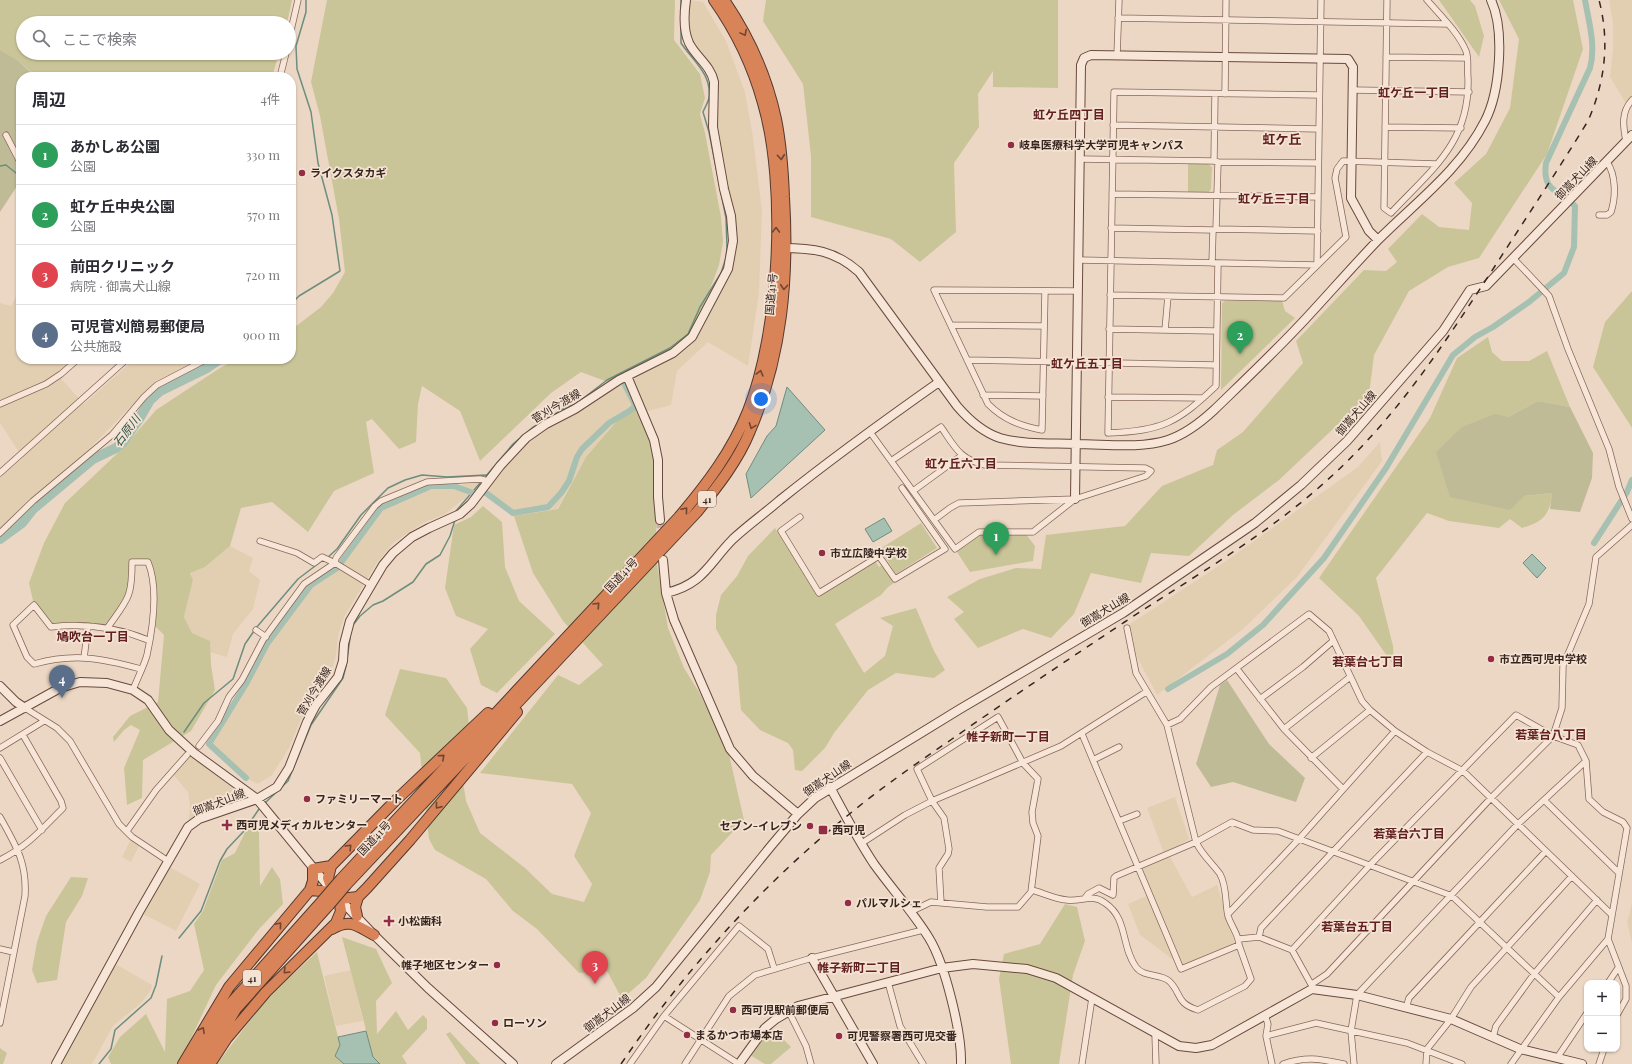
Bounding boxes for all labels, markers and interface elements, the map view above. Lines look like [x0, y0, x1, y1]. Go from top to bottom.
search box [16, 16, 296, 60]
icon: search [30, 27, 52, 49]
text: ここで検索 [62, 29, 137, 49]
one-way arrow [739, 29, 747, 37]
district label: 虹ケ丘一丁目 [1378, 84, 1450, 100]
text: 周辺 [32, 88, 66, 110]
text: 4件 [261, 90, 280, 107]
district label: 虹ケ丘四丁目 [1033, 106, 1105, 122]
district label: 虹ケ丘 [1262, 130, 1302, 147]
text: あかしあ公園 [70, 136, 160, 156]
place label: 岐阜医療科学大学可児キャンパス [1019, 137, 1184, 152]
marker: 岐阜医療科学大学可児キャンパス [1006, 140, 1016, 150]
text: 1 [43, 146, 47, 163]
text: 330 m [246, 146, 280, 163]
street label: 御嵩犬山線 [1550, 153, 1600, 203]
one-way arrow [777, 154, 786, 160]
text: 公園 [70, 157, 96, 174]
place label: ライクスタカギ [310, 165, 386, 180]
marker: ライクスタカギ [297, 168, 307, 178]
district label: 虹ケ丘三丁目 [1238, 190, 1310, 206]
text: 虹ケ丘中央公園 [70, 196, 175, 216]
text: 2 [42, 206, 48, 223]
text: 570 m [247, 206, 280, 223]
text: 公園 [70, 217, 96, 234]
one-way arrow [772, 227, 780, 233]
text: 前田クリニック [70, 256, 175, 276]
text: 3 [42, 266, 48, 283]
text: 720 m [246, 266, 280, 283]
street label: 国道41号 [761, 272, 780, 316]
text: 病院 · 御嵩犬山線 [70, 277, 171, 294]
one-way arrow [780, 284, 789, 290]
text: 可児菅刈簡易郵便局 [70, 316, 205, 336]
pin: 2 [1227, 321, 1253, 354]
text: 4 [42, 326, 48, 343]
text: 900 m [243, 326, 280, 343]
text: 公共施設 [70, 337, 122, 354]
district label: 虹ケ丘五丁目 [1051, 355, 1123, 371]
one-way arrow [755, 369, 764, 376]
street label: 菅刈今渡線 [528, 385, 583, 426]
street label: 御嵩犬山線 [1331, 387, 1379, 439]
your location [751, 389, 771, 409]
water label: 石原川 [109, 410, 145, 450]
one-way arrow [749, 423, 757, 430]
district label: 虹ケ丘六丁目 [925, 455, 997, 471]
road number: 41 [698, 491, 716, 507]
one-way arrow [681, 507, 688, 515]
pin: 1 [983, 522, 1009, 555]
place label: 市立広陵中学校 [830, 545, 907, 560]
marker: 市立広陵中学校 [817, 548, 827, 558]
street label: 国道41号 [601, 554, 641, 595]
street label: 御嵩犬山線 [1076, 589, 1132, 631]
one-way arrow [592, 603, 599, 610]
district label: 鳩吹台一丁目 [56, 628, 129, 644]
place label: 市立西可児中学校 [1499, 651, 1587, 666]
district label: 若葉台七丁目 [1332, 653, 1404, 669]
marker: 市立西可児中学校 [1486, 654, 1496, 664]
street label: 菅刈今渡線 [293, 663, 334, 718]
pin: 4 [49, 665, 75, 698]
district label: 若葉台八丁目 [1515, 726, 1587, 742]
district label: 帷子新町一丁目 [966, 728, 1050, 744]
one-way arrow [437, 754, 445, 762]
street label: 御嵩犬山線 [799, 756, 854, 800]
street label: 御嵩犬山線 [190, 785, 247, 819]
place label: ファミリーマート [315, 791, 403, 806]
marker: ファミリーマート [302, 794, 312, 804]
one-way arrow [435, 801, 442, 808]
place label: 西可児メディカルセンター [236, 817, 367, 832]
street label: 国道41号 [354, 817, 394, 858]
place label: セブン-イレブン [720, 818, 802, 833]
marker: 西可児メディカルセンター [221, 819, 233, 831]
marker: セブン-イレブン [805, 821, 815, 831]
place label: 西可児 [832, 822, 865, 837]
marker: 西可児 [817, 824, 829, 836]
district label: 若葉台六丁目 [1373, 825, 1445, 841]
one-way arrow [344, 844, 352, 852]
place label: パルマルシェ [856, 895, 922, 910]
marker: パルマルシェ [843, 898, 853, 908]
place label: 小松歯科 [398, 913, 442, 928]
marker: 小松歯科 [383, 915, 395, 927]
district label: 若葉台五丁目 [1321, 918, 1393, 934]
one-way arrow [274, 922, 281, 930]
pin: 3 [582, 951, 608, 984]
place label: 帷子地区センター [401, 957, 489, 972]
district label: 帷子新町二丁目 [817, 959, 901, 975]
marker: 帷子地区センター [492, 960, 502, 970]
one-way arrow [283, 966, 291, 974]
road number: 41 [243, 970, 261, 986]
map controls [1584, 980, 1620, 1052]
button: + [1584, 980, 1620, 1016]
street label: 御嵩犬山線 [579, 990, 633, 1036]
place label: 西可児駅前郵便局 [741, 1002, 829, 1017]
marker: 西可児駅前郵便局 [728, 1005, 738, 1015]
place label: ローソン [503, 1015, 547, 1030]
button: − [1584, 1016, 1620, 1052]
marker: ローソン [490, 1018, 500, 1028]
one-way arrow [198, 1027, 205, 1034]
place label: まるかつ市場本店 [695, 1027, 783, 1042]
place label: 可児警察署西可児交番 [847, 1028, 957, 1043]
marker: まるかつ市場本店 [682, 1030, 692, 1040]
marker: 可児警察署西可児交番 [834, 1031, 844, 1041]

